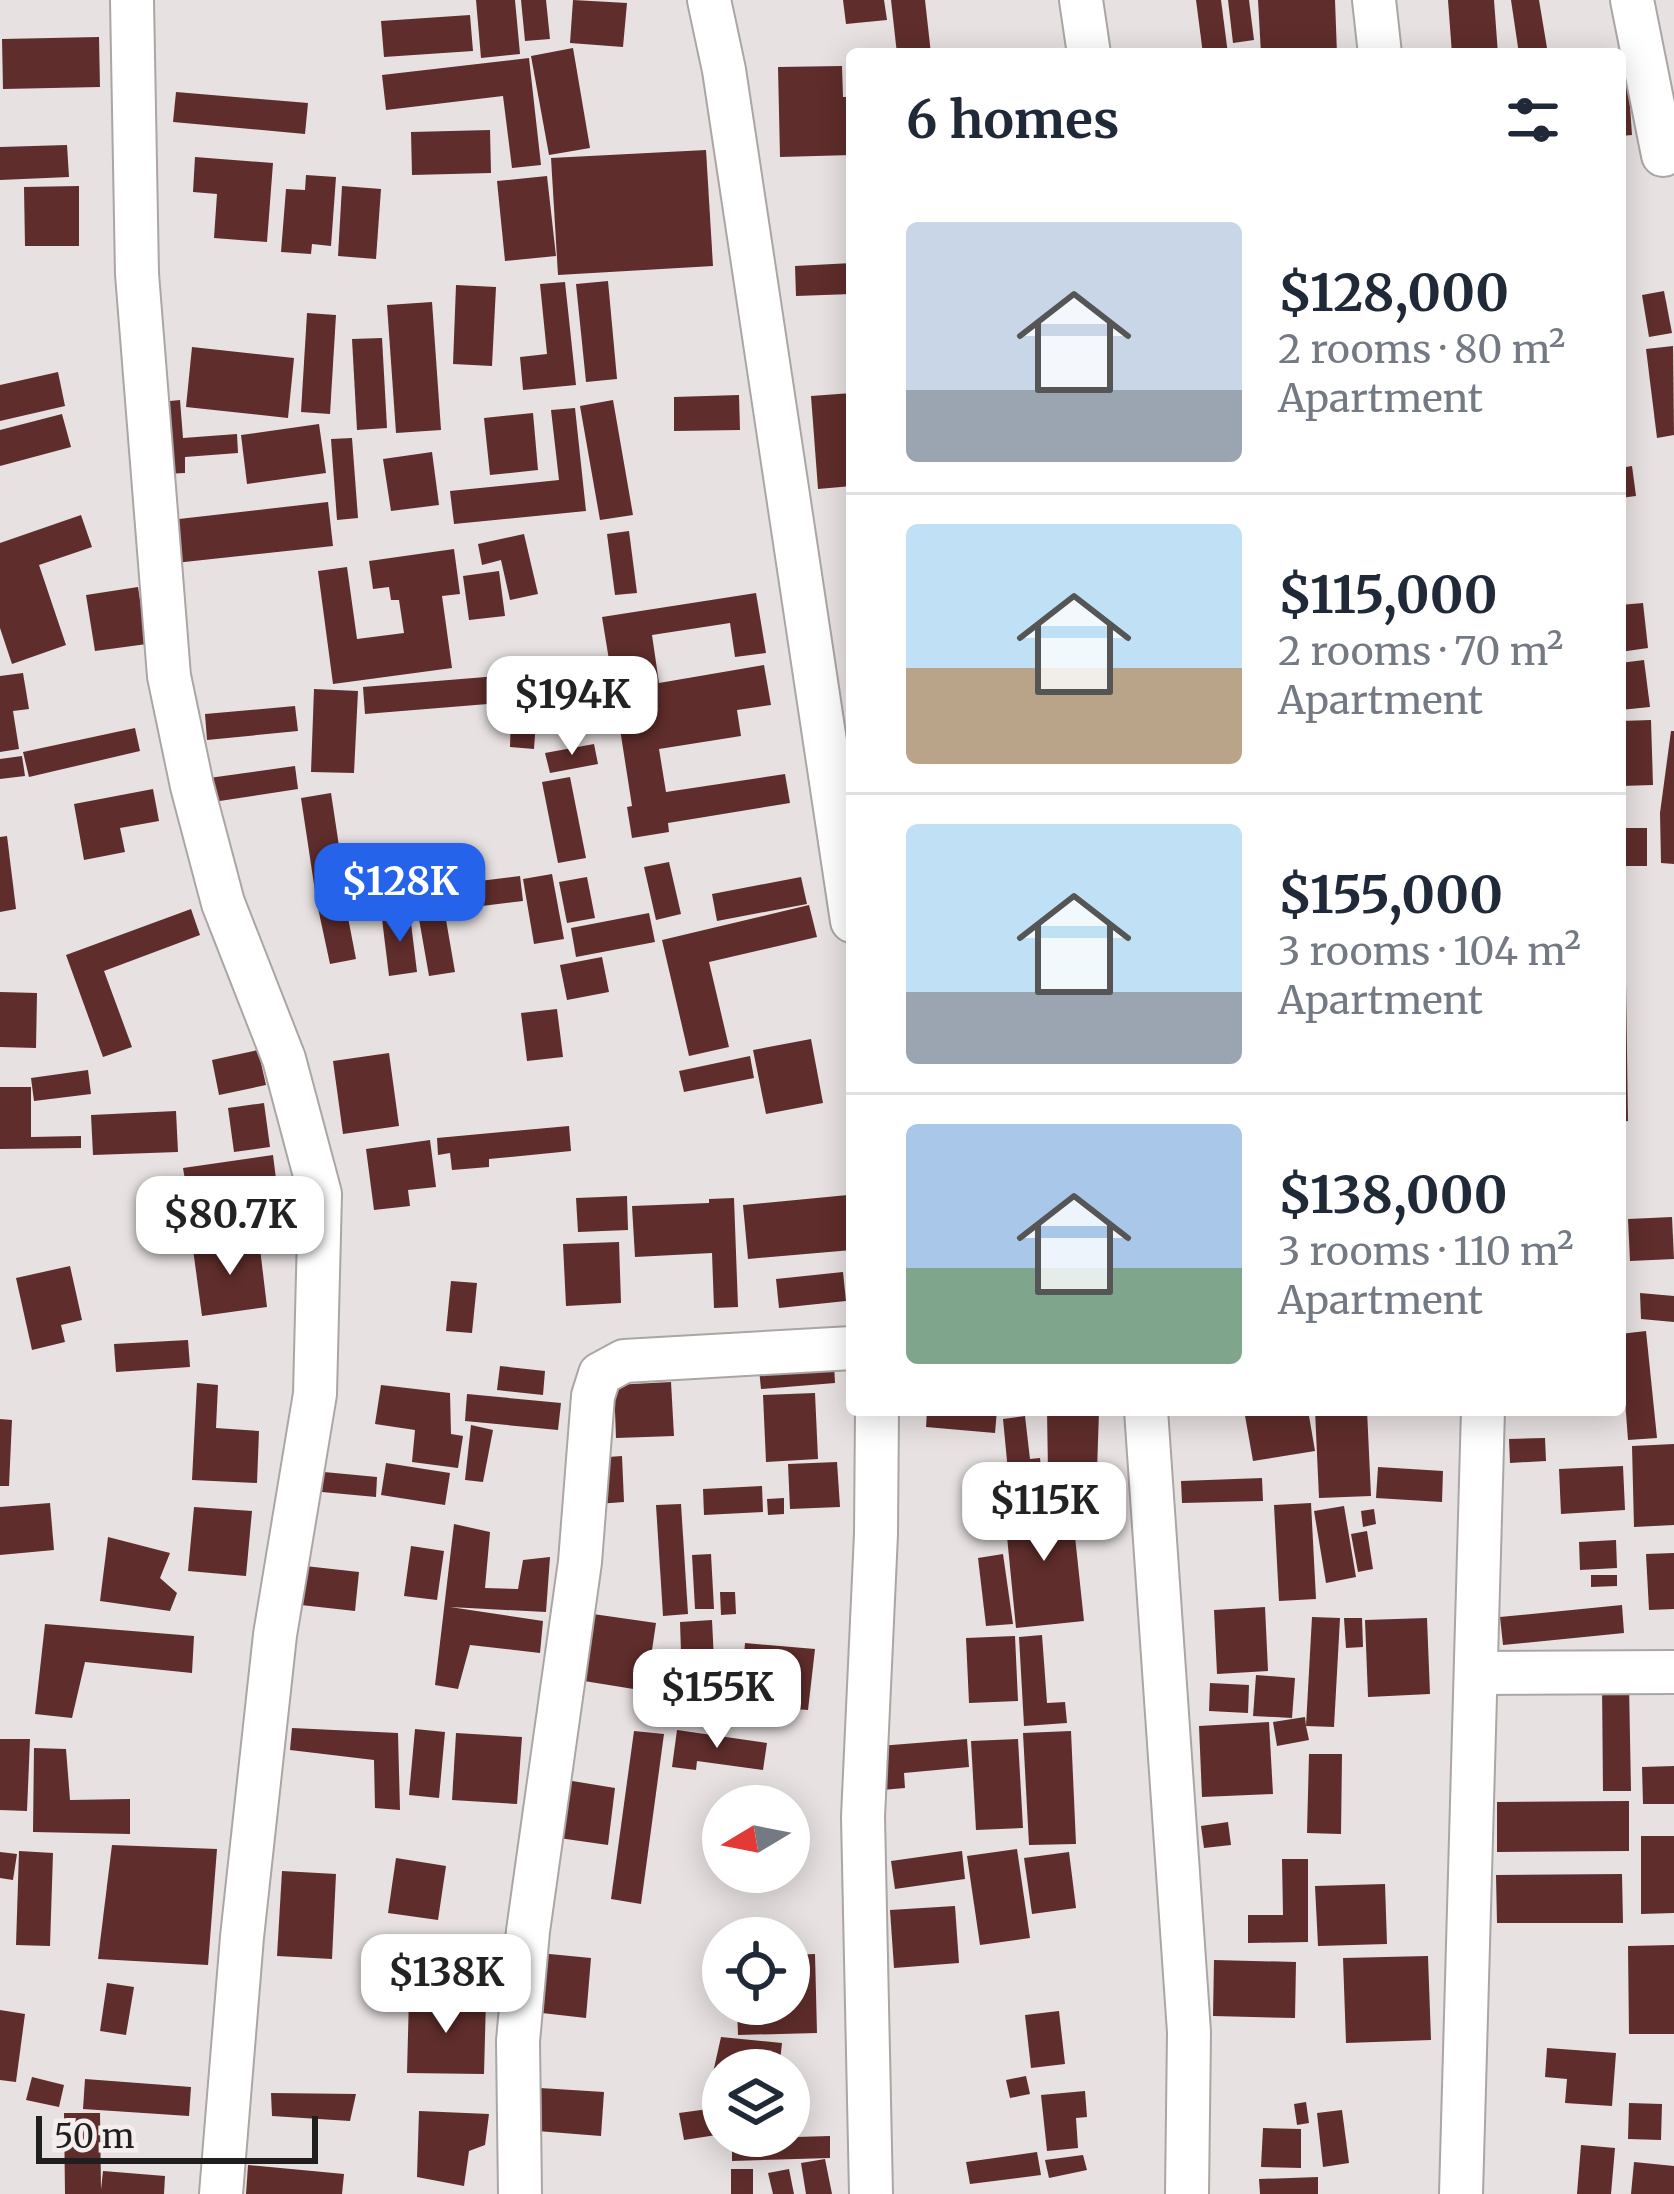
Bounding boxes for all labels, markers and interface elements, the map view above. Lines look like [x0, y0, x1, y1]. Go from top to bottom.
icon: filters [1500, 87, 1566, 153]
text: 6 homes [906, 88, 1119, 152]
text: $128,000 [1278, 261, 1509, 325]
icon: home [1002, 270, 1146, 414]
text: 2 rooms · 80 m² [1278, 325, 1565, 374]
text: Apartment [1278, 374, 1483, 423]
text: $115,000 [1278, 563, 1498, 627]
icon: home [1002, 572, 1146, 716]
text: 2 rooms · 70 m² [1278, 627, 1563, 676]
pin: $194K [488, 656, 656, 758]
text: $194K [514, 670, 630, 719]
text: Apartment [1278, 676, 1483, 725]
pin: $128K [316, 843, 484, 945]
text: $128K [341, 857, 459, 906]
text: $155,000 [1278, 863, 1503, 927]
icon: home [1002, 872, 1146, 1016]
text: 3 rooms · 104 m² [1278, 927, 1581, 976]
text: Apartment [1278, 976, 1483, 1025]
text: $138,000 [1278, 1163, 1507, 1227]
icon: home [1002, 1172, 1146, 1316]
pin: $80.7K [132, 1176, 328, 1278]
text: $80.7K [163, 1190, 297, 1239]
text: 3 rooms · 110 m² [1278, 1227, 1574, 1276]
text: Apartment [1278, 1276, 1483, 1325]
pin: $115K [960, 1462, 1128, 1564]
text: $115K [989, 1476, 1099, 1525]
pin: $155K [633, 1649, 801, 1751]
text: $155K [660, 1663, 774, 1712]
north arrow [702, 1785, 810, 1893]
map controls [702, 1785, 810, 2157]
button: locate [702, 1917, 810, 2025]
pin: $138K [362, 1934, 530, 2036]
text: $138K [388, 1948, 504, 1997]
button: layers [702, 2049, 810, 2157]
scale bar [36, 2110, 318, 2163]
text: 50 m [54, 2116, 135, 2157]

